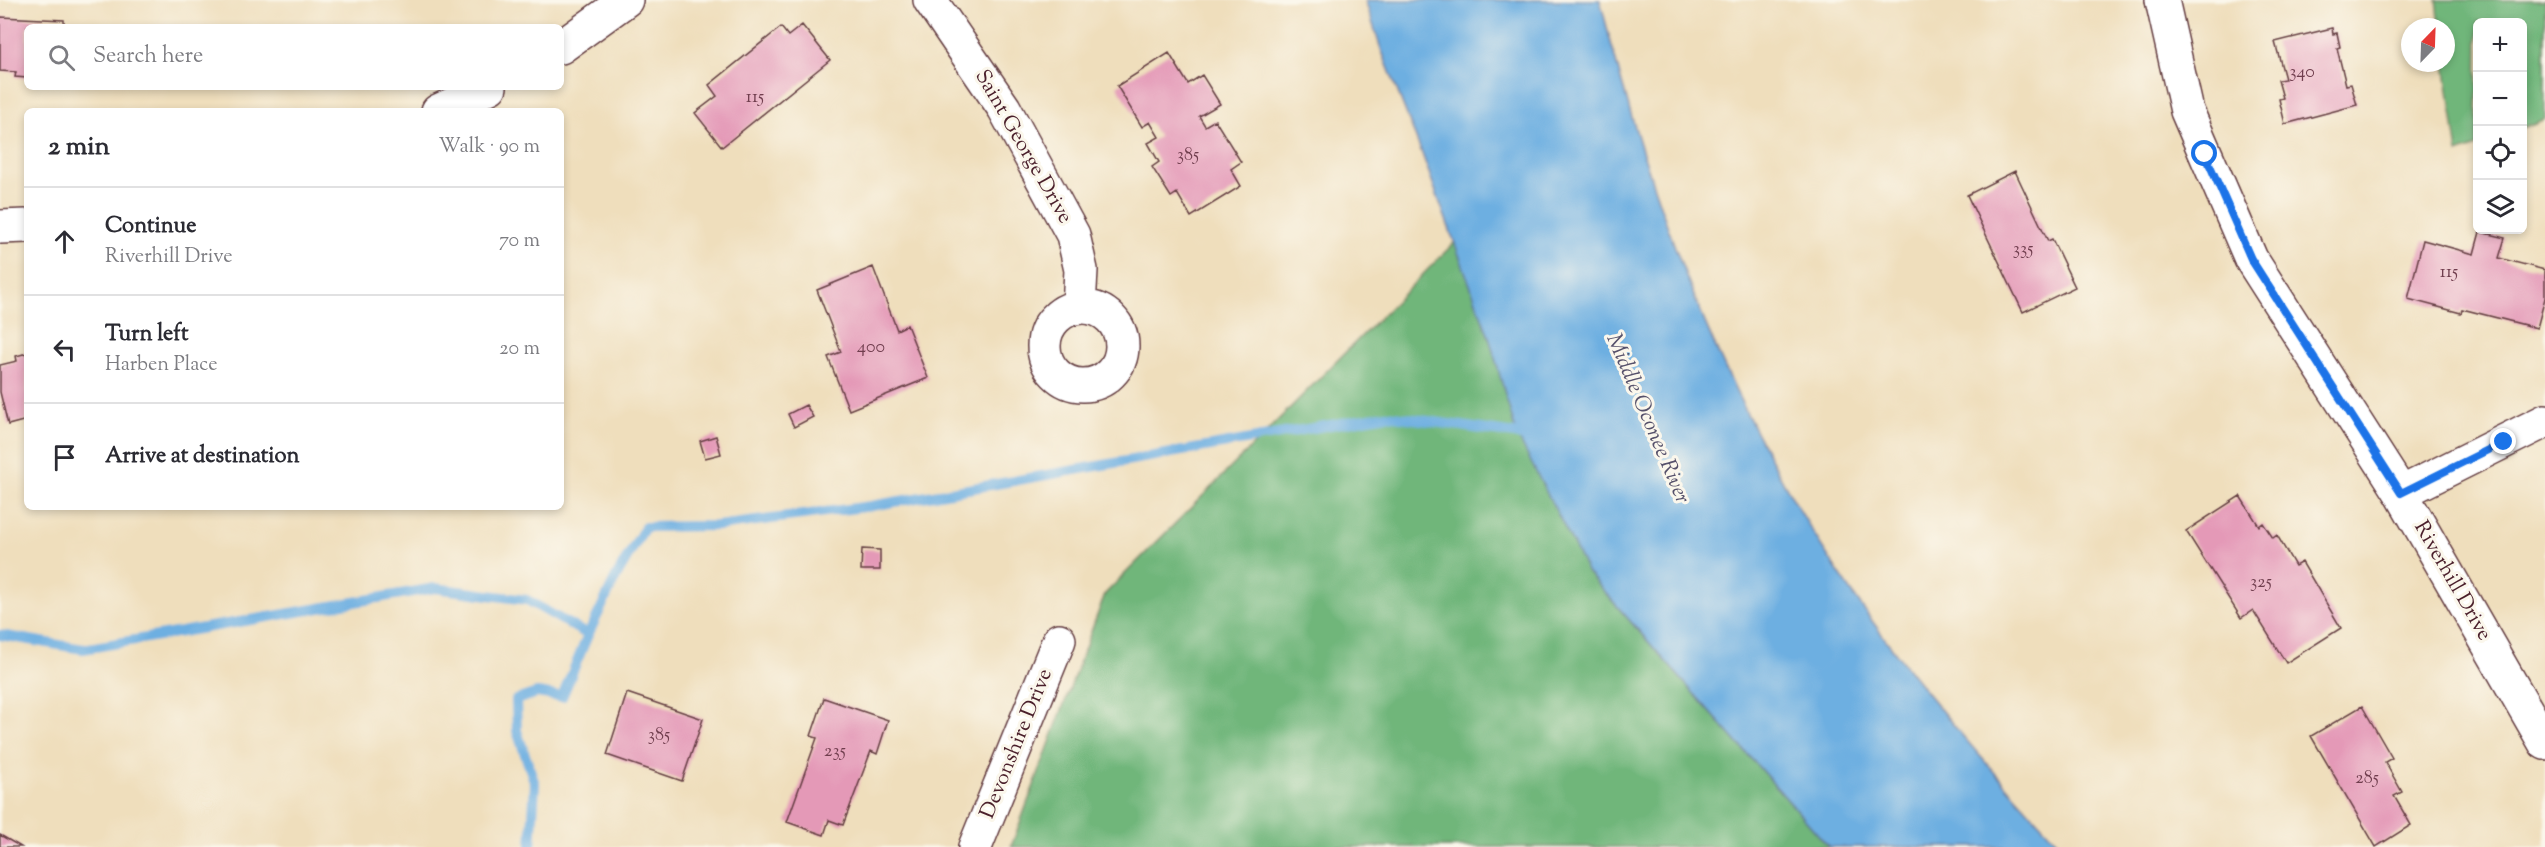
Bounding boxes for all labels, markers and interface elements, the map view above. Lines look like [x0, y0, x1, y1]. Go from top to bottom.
north arrow [2401, 18, 2455, 72]
map controls [2473, 18, 2527, 234]
button: + [2473, 18, 2527, 72]
search box [24, 24, 564, 90]
icon: search [45, 41, 78, 74]
text: Search here [93, 41, 203, 73]
house number: 340 [2289, 60, 2315, 86]
street label: Saint George Drive [967, 64, 1079, 230]
button: − [2473, 72, 2527, 126]
house number: 115 [746, 85, 764, 111]
button: locate [2473, 126, 2527, 180]
text: 2 min [48, 129, 110, 166]
text: Walk · 90 m [438, 133, 540, 162]
route start [2191, 140, 2217, 166]
house number: 385 [1177, 143, 1199, 169]
button: layers [2473, 180, 2527, 234]
text: Continue [105, 211, 196, 243]
icon: ahead [48, 225, 81, 258]
text: 70 m [499, 227, 540, 256]
house number: 335 [2013, 237, 2033, 263]
text: Riverhill Drive [105, 243, 233, 272]
house number: 115 [2440, 260, 2458, 286]
text: Turn left [105, 319, 188, 351]
water label: Middle Oconee River [1597, 329, 1697, 509]
icon: left [48, 333, 81, 366]
text: 20 m [499, 335, 540, 364]
house number: 400 [857, 335, 885, 361]
text: Harben Place [105, 351, 218, 380]
route end [2490, 428, 2516, 454]
icon: arrive [48, 441, 81, 474]
text: Arrive at destination [105, 441, 300, 473]
street label: Riverhill Drive [2406, 516, 2498, 646]
house number: 325 [2250, 570, 2272, 596]
street label: Devonshire Drive [973, 664, 1061, 824]
house number: 385 [648, 723, 670, 749]
house number: 235 [824, 739, 846, 765]
house number: 285 [2355, 766, 2379, 792]

